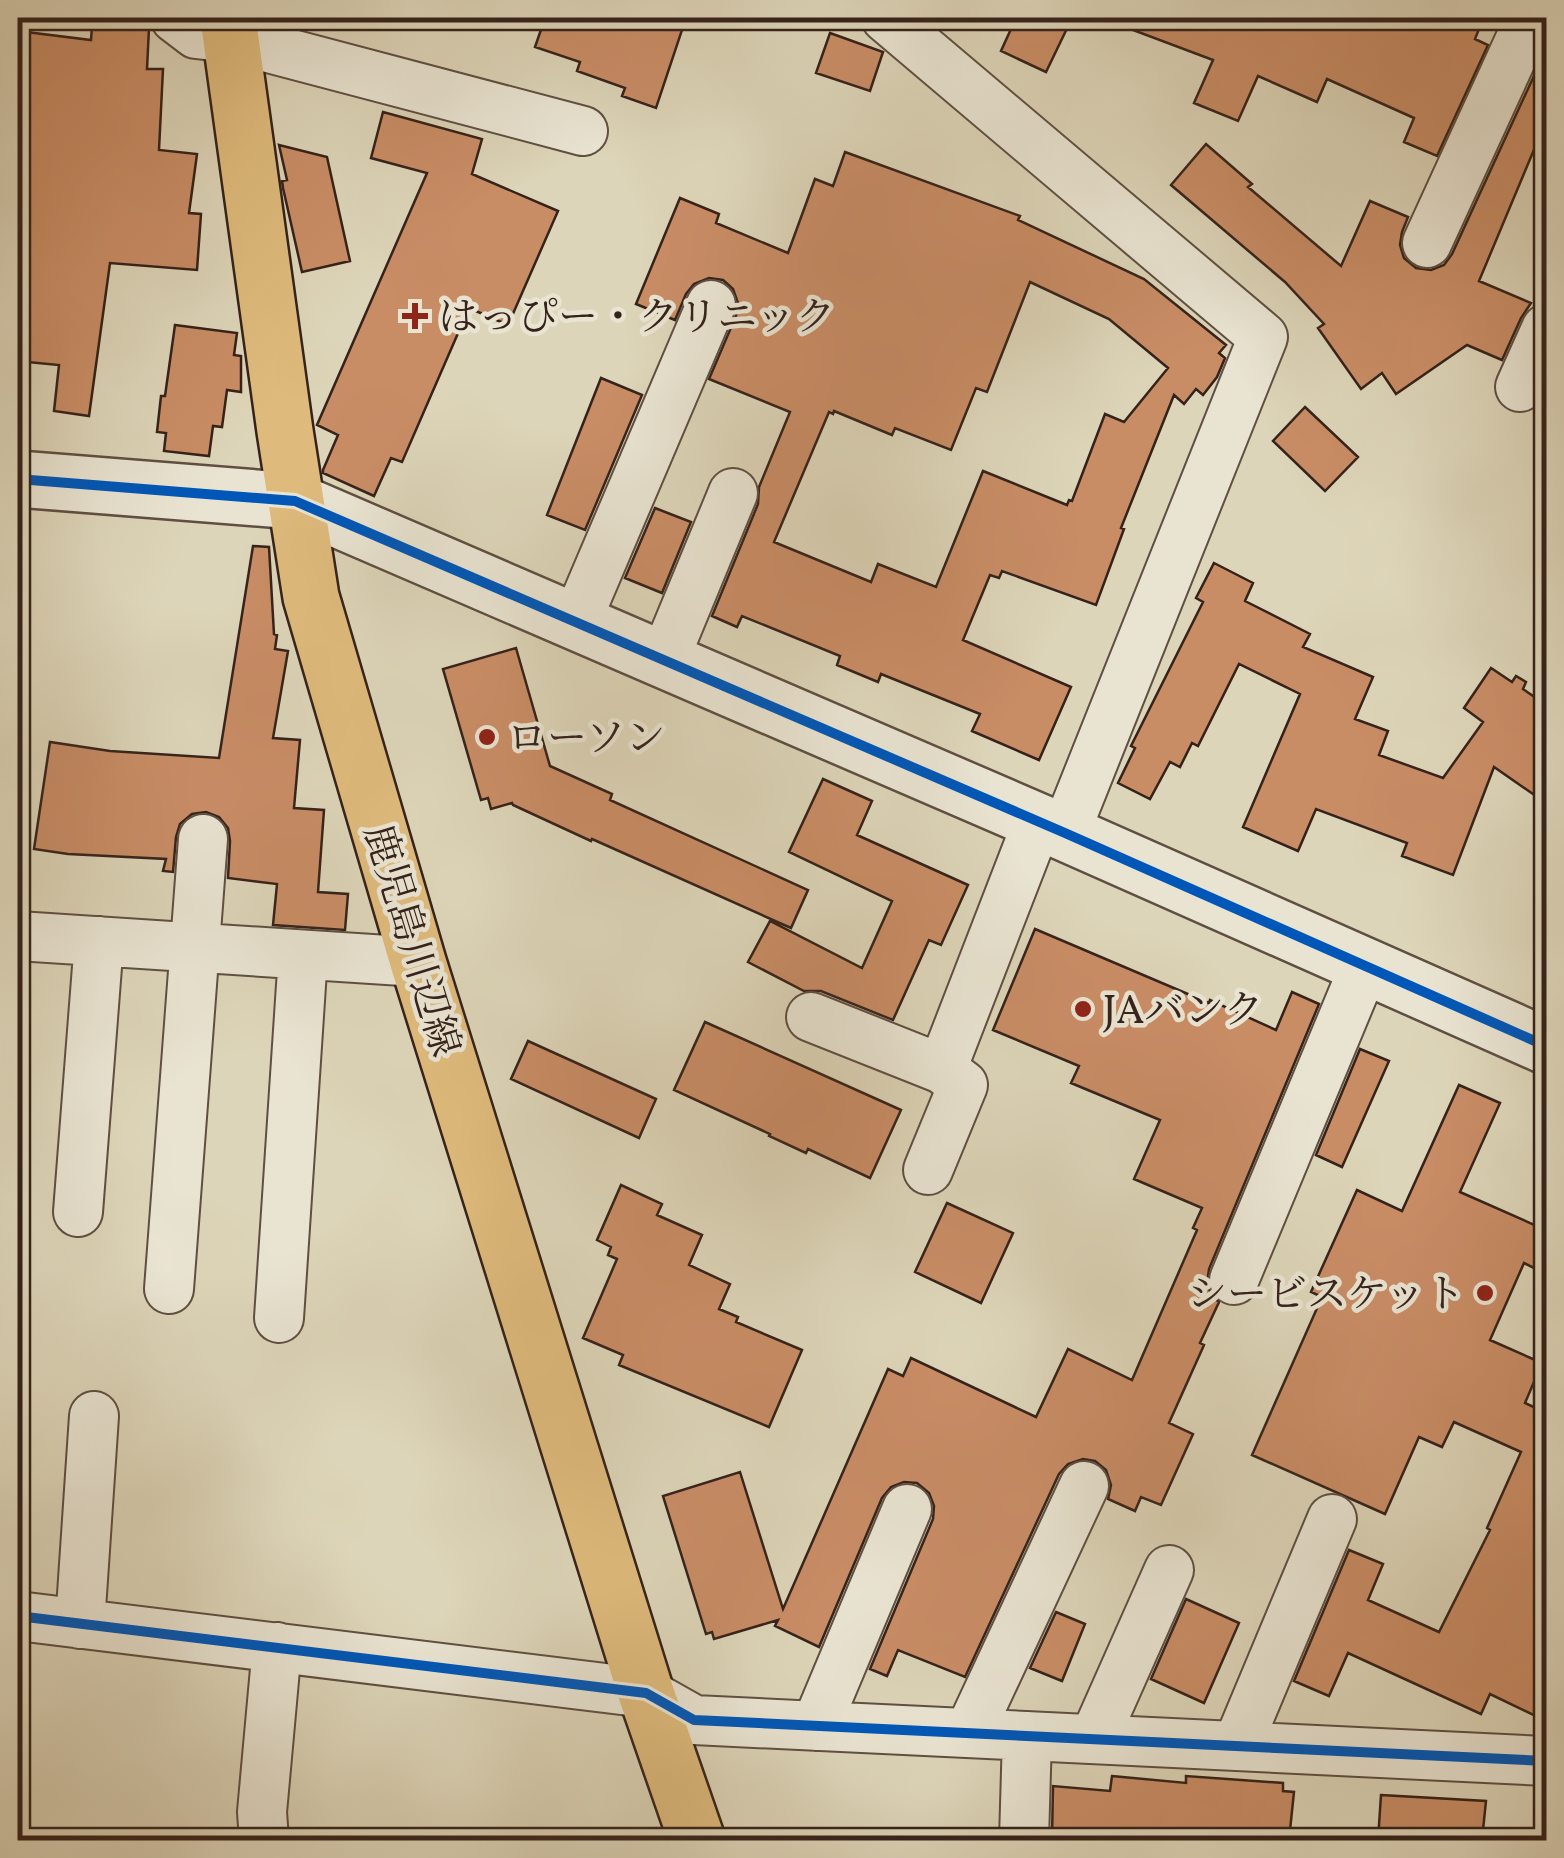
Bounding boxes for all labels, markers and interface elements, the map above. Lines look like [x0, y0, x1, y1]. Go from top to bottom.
place label: はっぴー・クリニック [438, 292, 836, 348]
marker: はっぴー・クリニック [402, 303, 428, 329]
place label: ローソン [507, 713, 665, 769]
marker: ローソン [476, 726, 498, 748]
street label: 鹿児島川辺線 [347, 818, 471, 1064]
place label: JAバンク [1103, 985, 1264, 1041]
marker: JAバンク [1072, 998, 1094, 1020]
place label: シービスケット [1187, 1269, 1465, 1325]
marker: シービスケット [1474, 1282, 1496, 1304]

